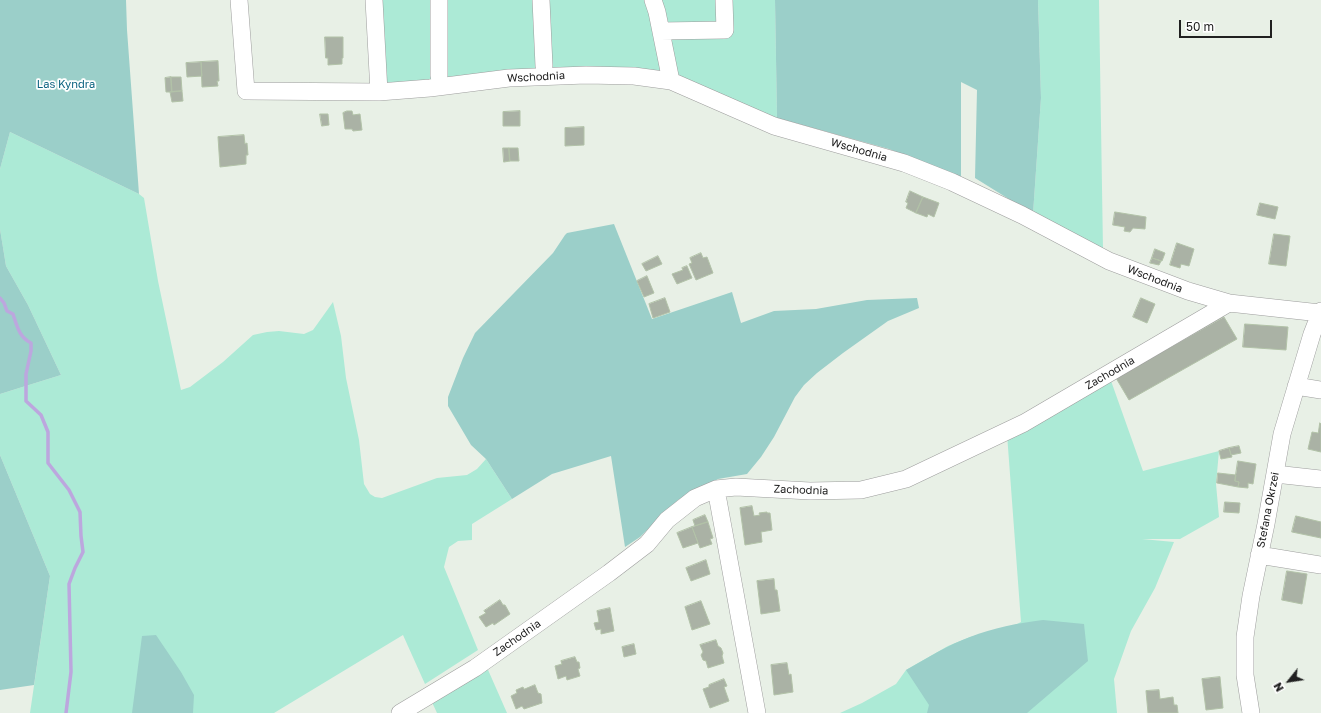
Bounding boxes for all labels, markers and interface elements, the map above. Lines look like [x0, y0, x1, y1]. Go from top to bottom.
scale bar [1181, 12, 1274, 38]
text: 50 m [1186, 19, 1214, 34]
street label: Wschodnia [507, 69, 565, 85]
park label: Las Kyndra [37, 78, 95, 92]
street label: Wschodnia [829, 136, 889, 164]
street label: Wschodnia [1126, 262, 1184, 296]
street label: Zachodnia [1083, 354, 1137, 392]
street label: Stefana Okrzei [1254, 471, 1282, 549]
street label: Zachodnia [773, 482, 829, 498]
street label: Zachodnia [491, 617, 543, 659]
north arrow [1269, 661, 1309, 701]
text: N [1270, 680, 1286, 694]

